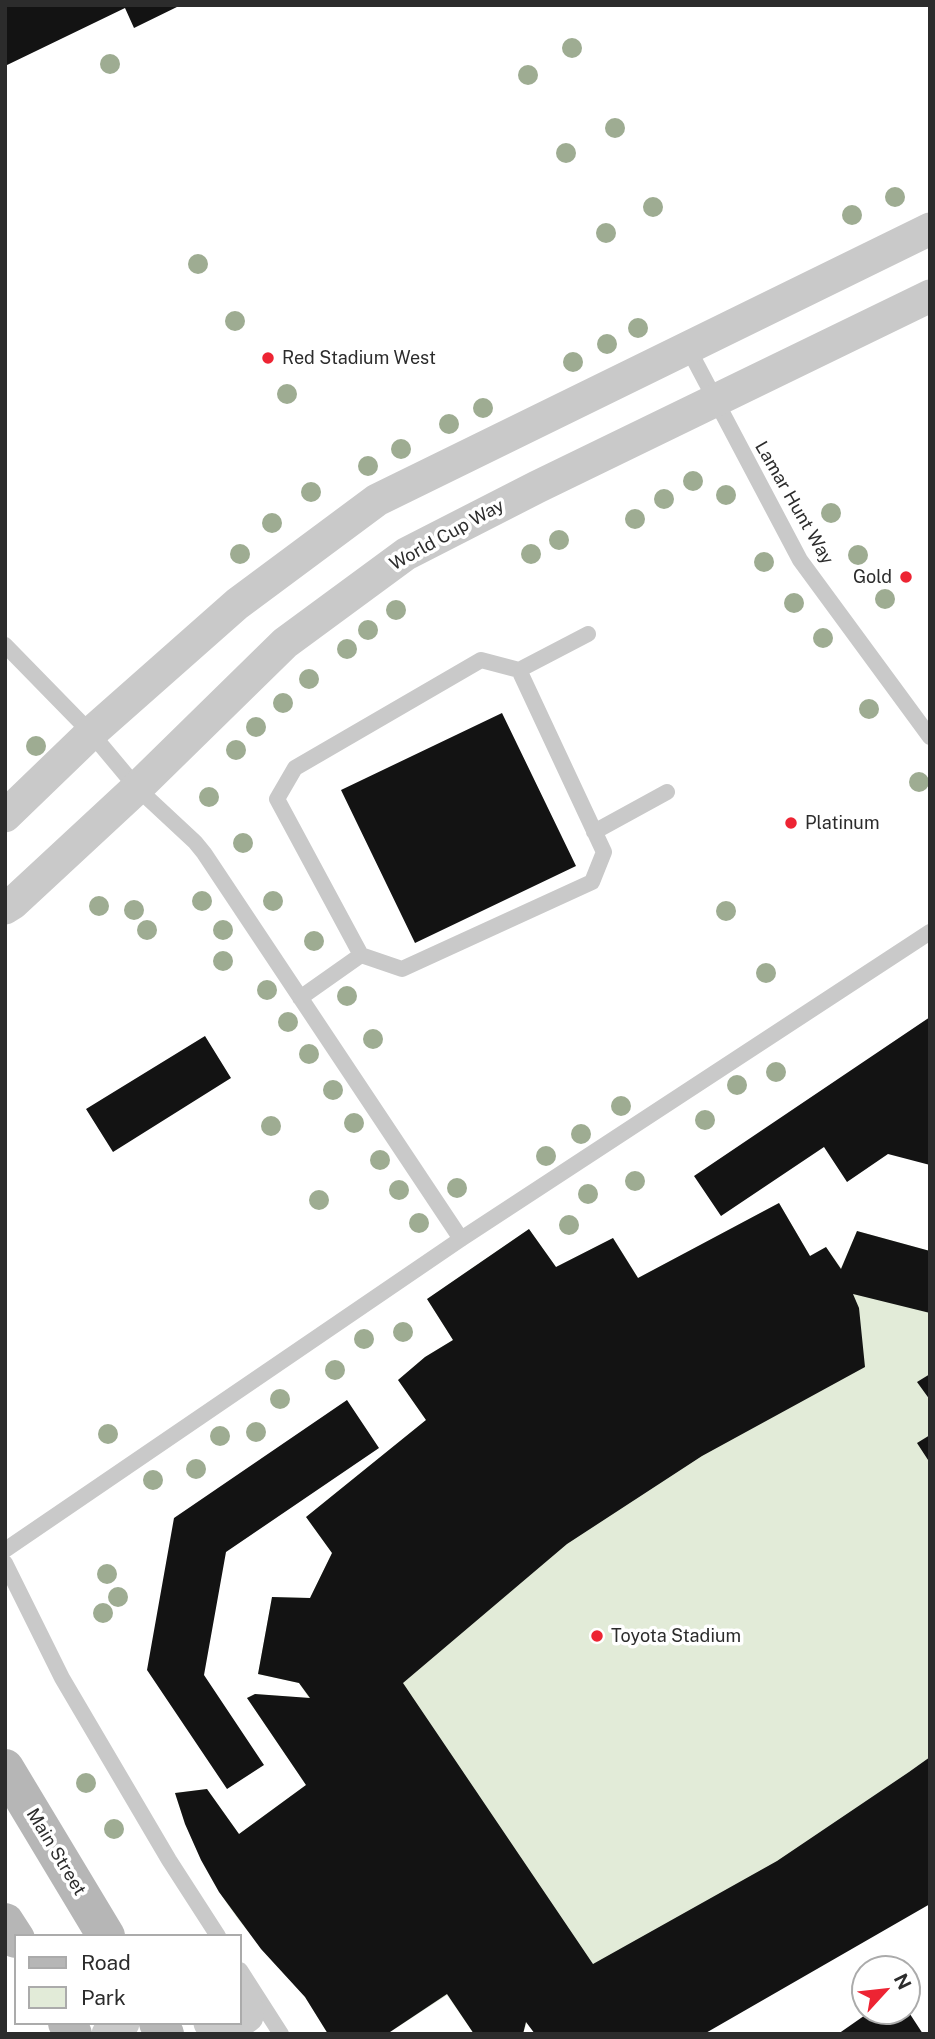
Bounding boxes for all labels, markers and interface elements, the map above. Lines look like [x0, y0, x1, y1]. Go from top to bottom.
place label: Red Stadium West [282, 347, 436, 369]
marker: Red Stadium West [260, 350, 276, 366]
street label: Lamar Hunt Way [750, 438, 838, 568]
street label: World Cup Way [386, 495, 508, 575]
place label: Gold [853, 566, 892, 588]
marker: Gold [898, 569, 914, 585]
place label: Platinum [805, 812, 879, 834]
marker: Platinum [783, 815, 799, 831]
place label: Toyota Stadium [611, 1625, 741, 1647]
marker: Toyota Stadium [589, 1628, 605, 1644]
street label: Main Street [22, 1805, 90, 1899]
legend [14, 1934, 242, 2025]
text: Road [81, 1950, 131, 1975]
north arrow [851, 1955, 921, 2025]
text: N [890, 1970, 916, 1993]
text: Park [81, 1985, 126, 2010]

